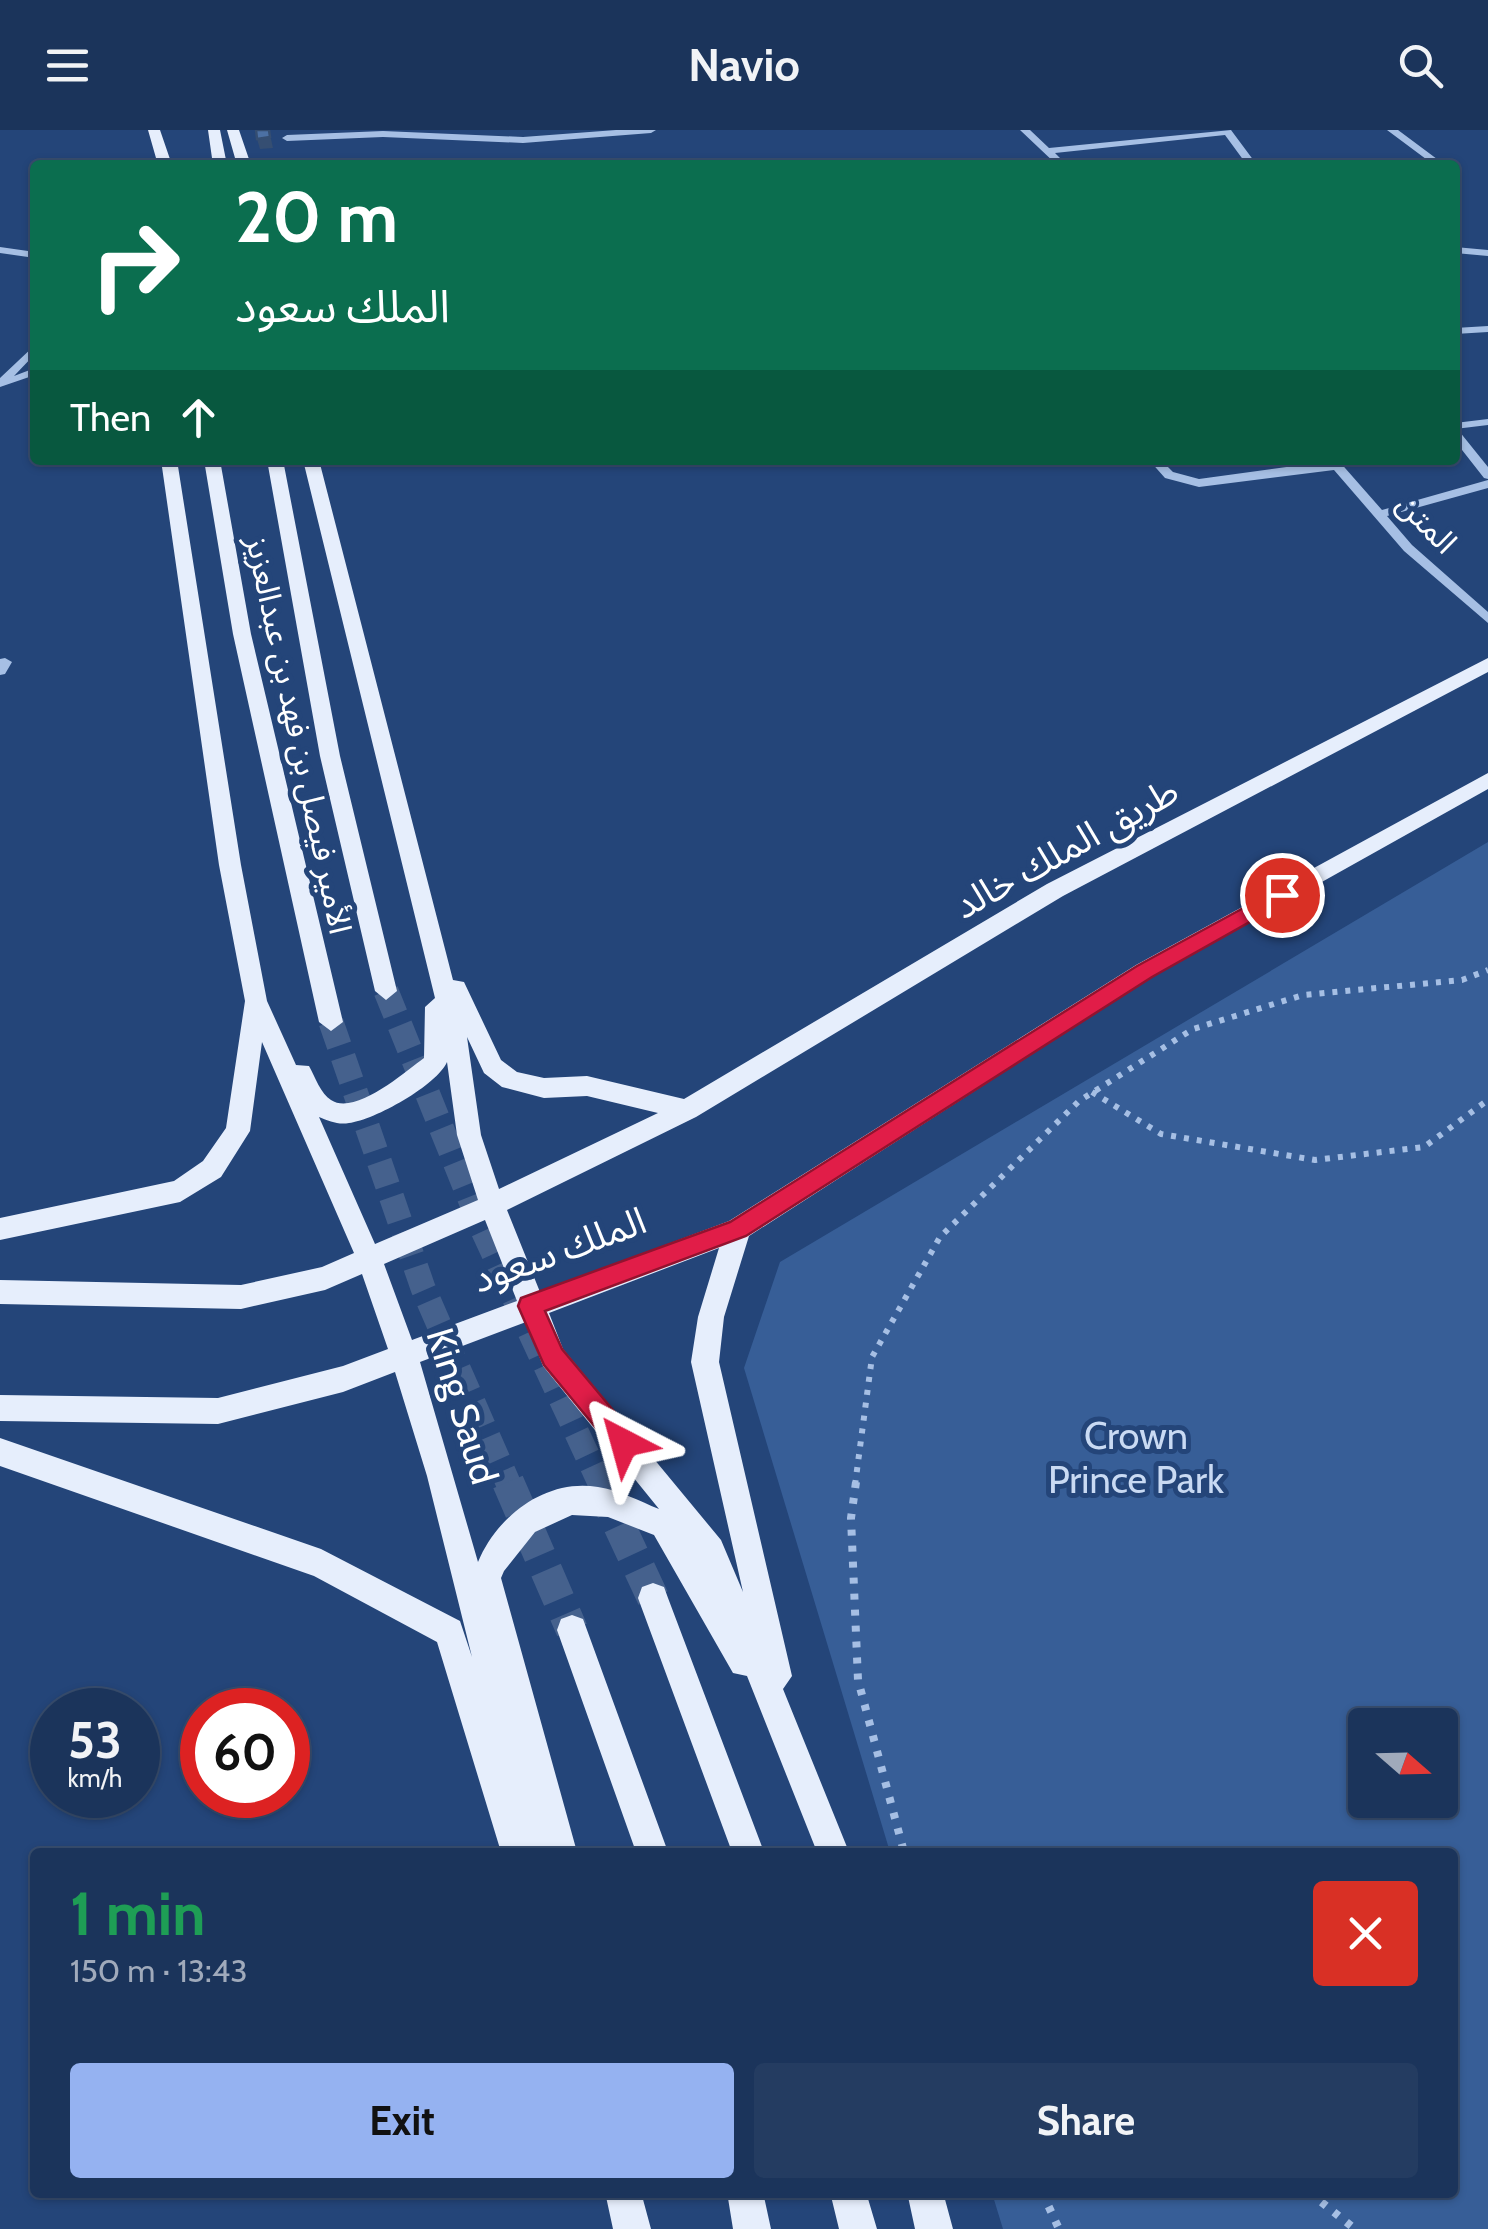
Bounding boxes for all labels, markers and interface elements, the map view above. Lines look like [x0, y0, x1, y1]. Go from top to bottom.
icon: menu [40, 38, 95, 93]
text: Navio [688, 38, 800, 92]
icon: search [1393, 38, 1448, 93]
text: 20 m [235, 174, 398, 260]
icon: right [70, 200, 200, 330]
text: الملك سعود [235, 279, 450, 333]
icon: ahead [171, 390, 226, 445]
text: Then [70, 394, 151, 441]
street label: المتن [1389, 484, 1466, 561]
street label: الأمير فيصل بن فهد بن عبدالعزيز [238, 531, 361, 937]
street label: طريق الملك خالد [945, 766, 1187, 930]
pin [1240, 853, 1325, 938]
icon: arrive [1255, 868, 1310, 923]
street label: الملك سعود [465, 1196, 652, 1303]
street label: King Saud [417, 1322, 508, 1490]
position arrow [572, 1391, 676, 1495]
park label: Crown Prince Park [1048, 1412, 1224, 1503]
speed limit sign: 60 [180, 1688, 310, 1818]
north arrow [1348, 1708, 1458, 1818]
map controls [1348, 1708, 1458, 1818]
text: 53 [68, 1710, 122, 1771]
text: km/h [68, 1763, 122, 1793]
text: 1 min [70, 1877, 205, 1950]
button: close [1313, 1881, 1418, 1986]
text: 150 m · 13:43 [70, 1951, 248, 1990]
button: Exit [70, 2063, 734, 2178]
button: Share [754, 2063, 1418, 2178]

